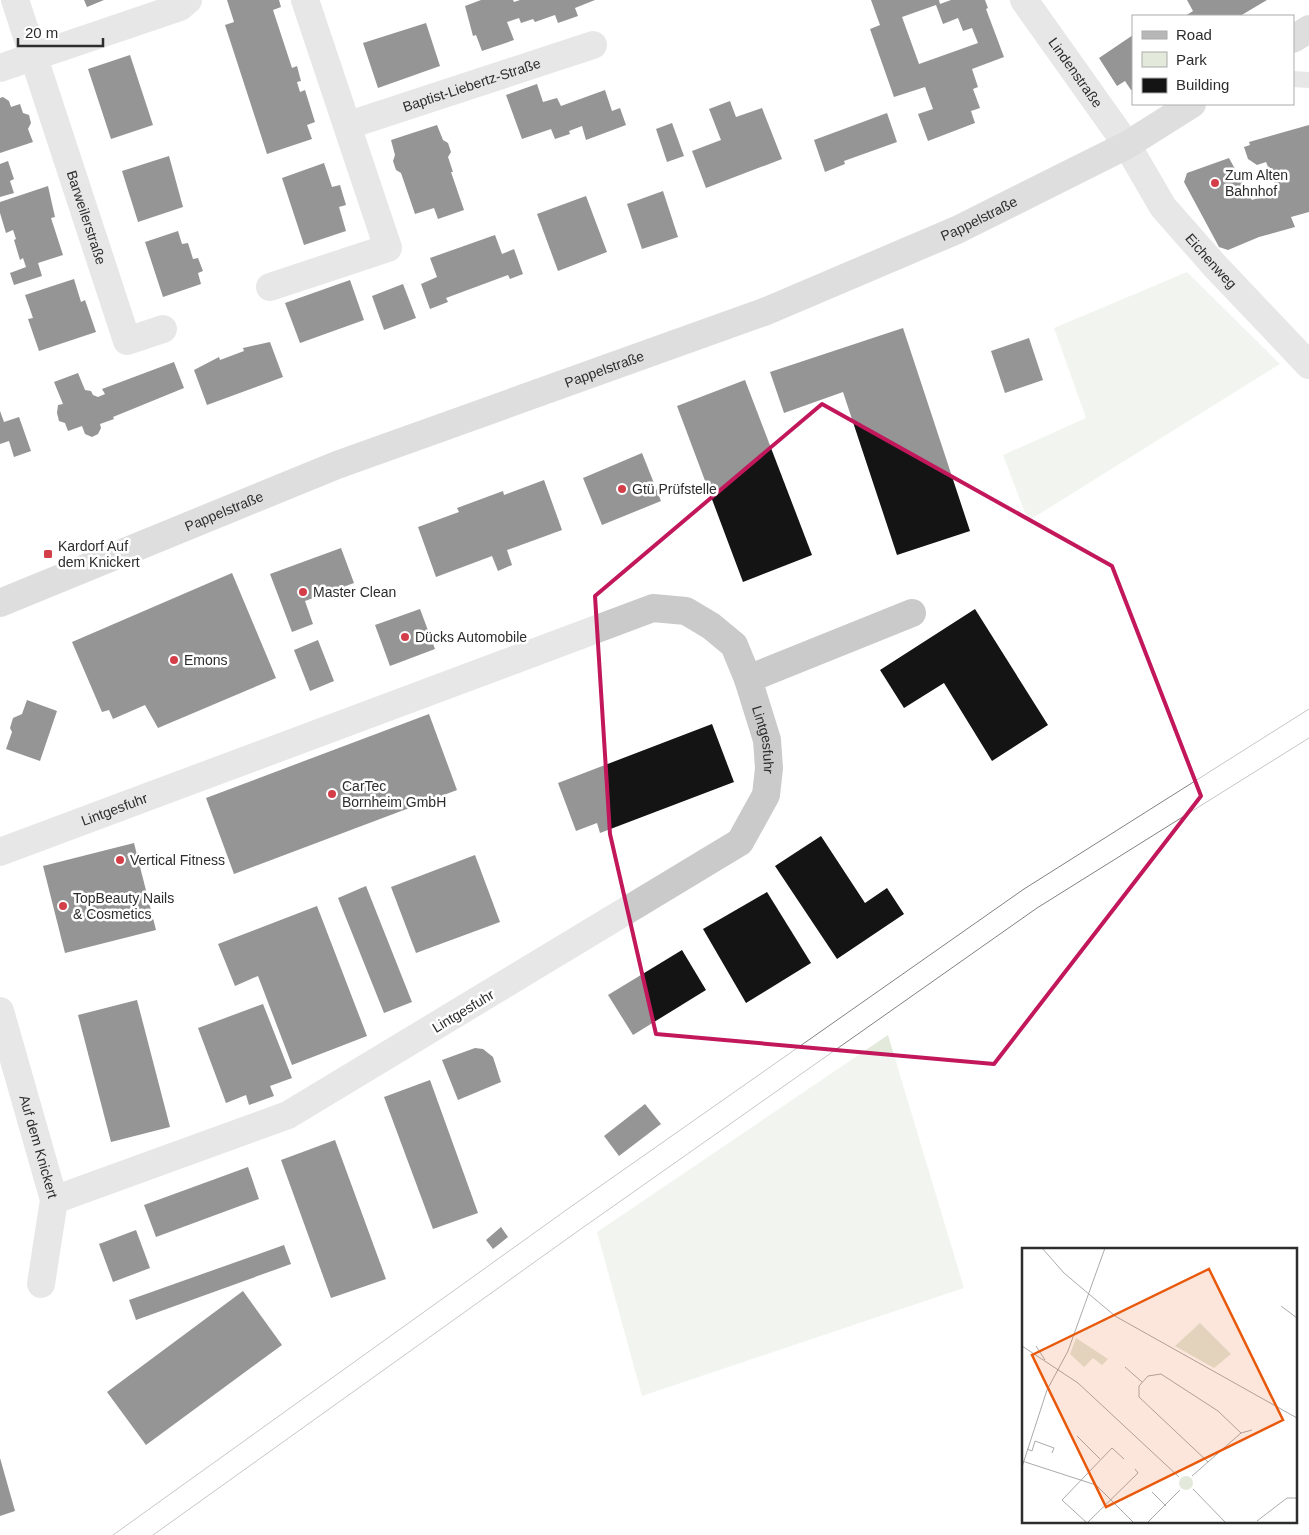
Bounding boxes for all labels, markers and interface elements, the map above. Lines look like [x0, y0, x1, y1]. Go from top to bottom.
scale bar [18, 15, 102, 47]
legend [1132, 15, 1294, 105]
text: 20 m [25, 24, 58, 41]
text: Road [1176, 26, 1212, 43]
street label: Lindenstraße [1045, 35, 1106, 111]
text: Park [1176, 51, 1207, 68]
street label: Baptist-Liebertz-Straße [401, 55, 543, 115]
text: Building [1176, 76, 1229, 93]
place label: Zum Alten Bahnhof [1225, 167, 1288, 199]
street label: Barweilerstraße [64, 168, 109, 267]
marker: Zum Alten Bahnhof [1209, 177, 1221, 189]
street label: Pappelstraße [938, 193, 1020, 244]
street label: Eichenweg [1182, 230, 1240, 292]
street label: Pappelstraße [562, 348, 646, 391]
place label: Gtü Prüfstelle [632, 481, 717, 497]
marker: Gtü Prüfstelle [616, 483, 628, 495]
street label: Pappelstraße [182, 488, 266, 534]
place label: Kardorf Auf dem Knickert [58, 538, 140, 570]
marker: Kardorf Auf dem Knickert [42, 548, 54, 560]
place label: Master Clean [313, 584, 396, 600]
marker: Master Clean [297, 586, 309, 598]
place label: Dücks Automobile [415, 629, 527, 645]
marker: Dücks Automobile [399, 631, 411, 643]
place label: Emons [184, 652, 228, 668]
marker: Emons [168, 654, 180, 666]
street label: Lintgesfuhr [749, 704, 777, 775]
place label: CarTec Bornheim GmbH [342, 778, 446, 810]
marker: CarTec Bornheim GmbH [326, 788, 338, 800]
street label: Lintgesfuhr [79, 790, 150, 829]
place label: Vertical Fitness [130, 852, 225, 868]
marker: Vertical Fitness [114, 854, 126, 866]
place label: TopBeauty Nails & Cosmetics [73, 890, 174, 922]
marker: TopBeauty Nails & Cosmetics [57, 900, 69, 912]
street label: Lintgesfuhr [429, 986, 497, 1036]
street label: Auf dem Knickert [16, 1093, 61, 1200]
inset map [1022, 1248, 1296, 1522]

